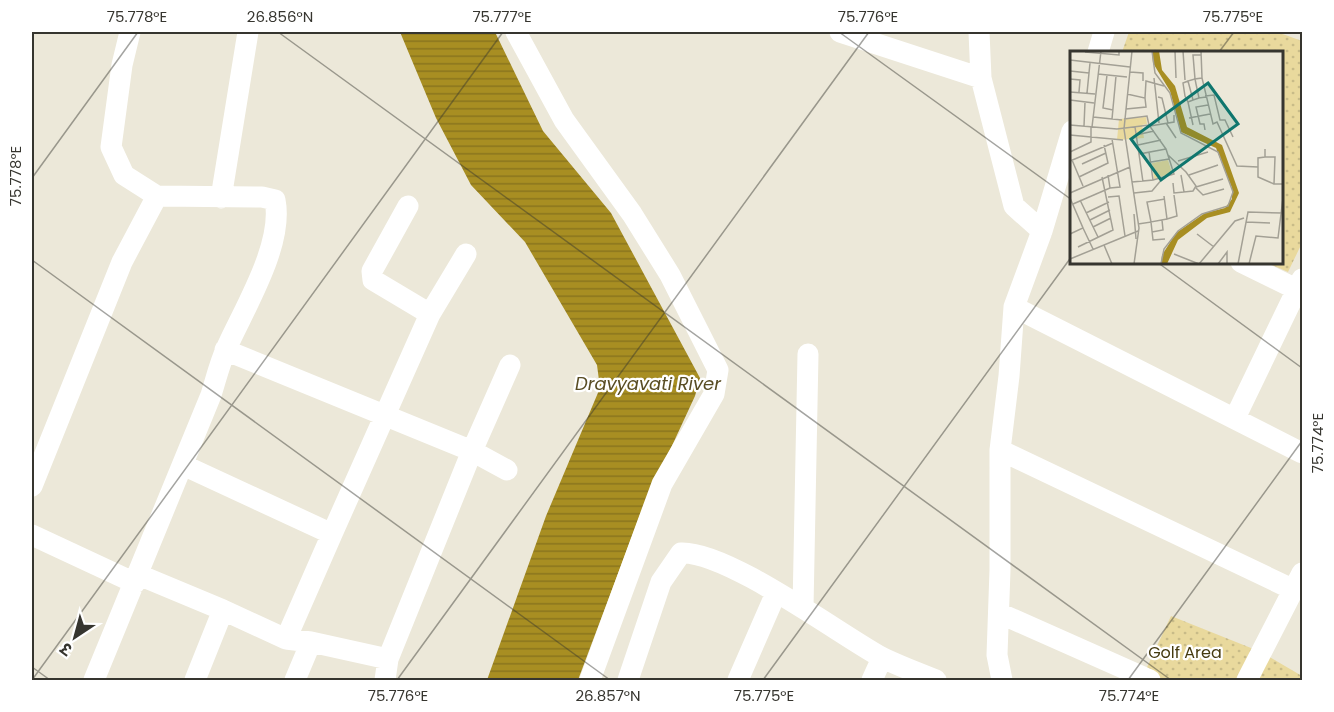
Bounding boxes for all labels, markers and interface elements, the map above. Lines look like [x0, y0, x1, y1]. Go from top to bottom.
text: 75.778°E [107, 6, 167, 27]
text: 26.856°N [247, 6, 313, 27]
text: 75.777°E [472, 6, 532, 27]
text: 75.776°E [838, 6, 898, 27]
text: 75.775°E [1203, 6, 1263, 27]
inset map [1070, 51, 1283, 264]
text: 75.778°E [5, 146, 26, 206]
water label: Dravyavati River [575, 371, 722, 396]
text: 75.774°E [1307, 413, 1328, 473]
north arrow [45, 607, 105, 667]
text: उ [55, 636, 78, 661]
park label: Golf Area [1148, 641, 1222, 664]
text: 75.776°E [368, 685, 428, 706]
text: 26.857°N [575, 685, 641, 706]
text: 75.775°E [734, 685, 794, 706]
text: 75.774°E [1099, 685, 1159, 706]

